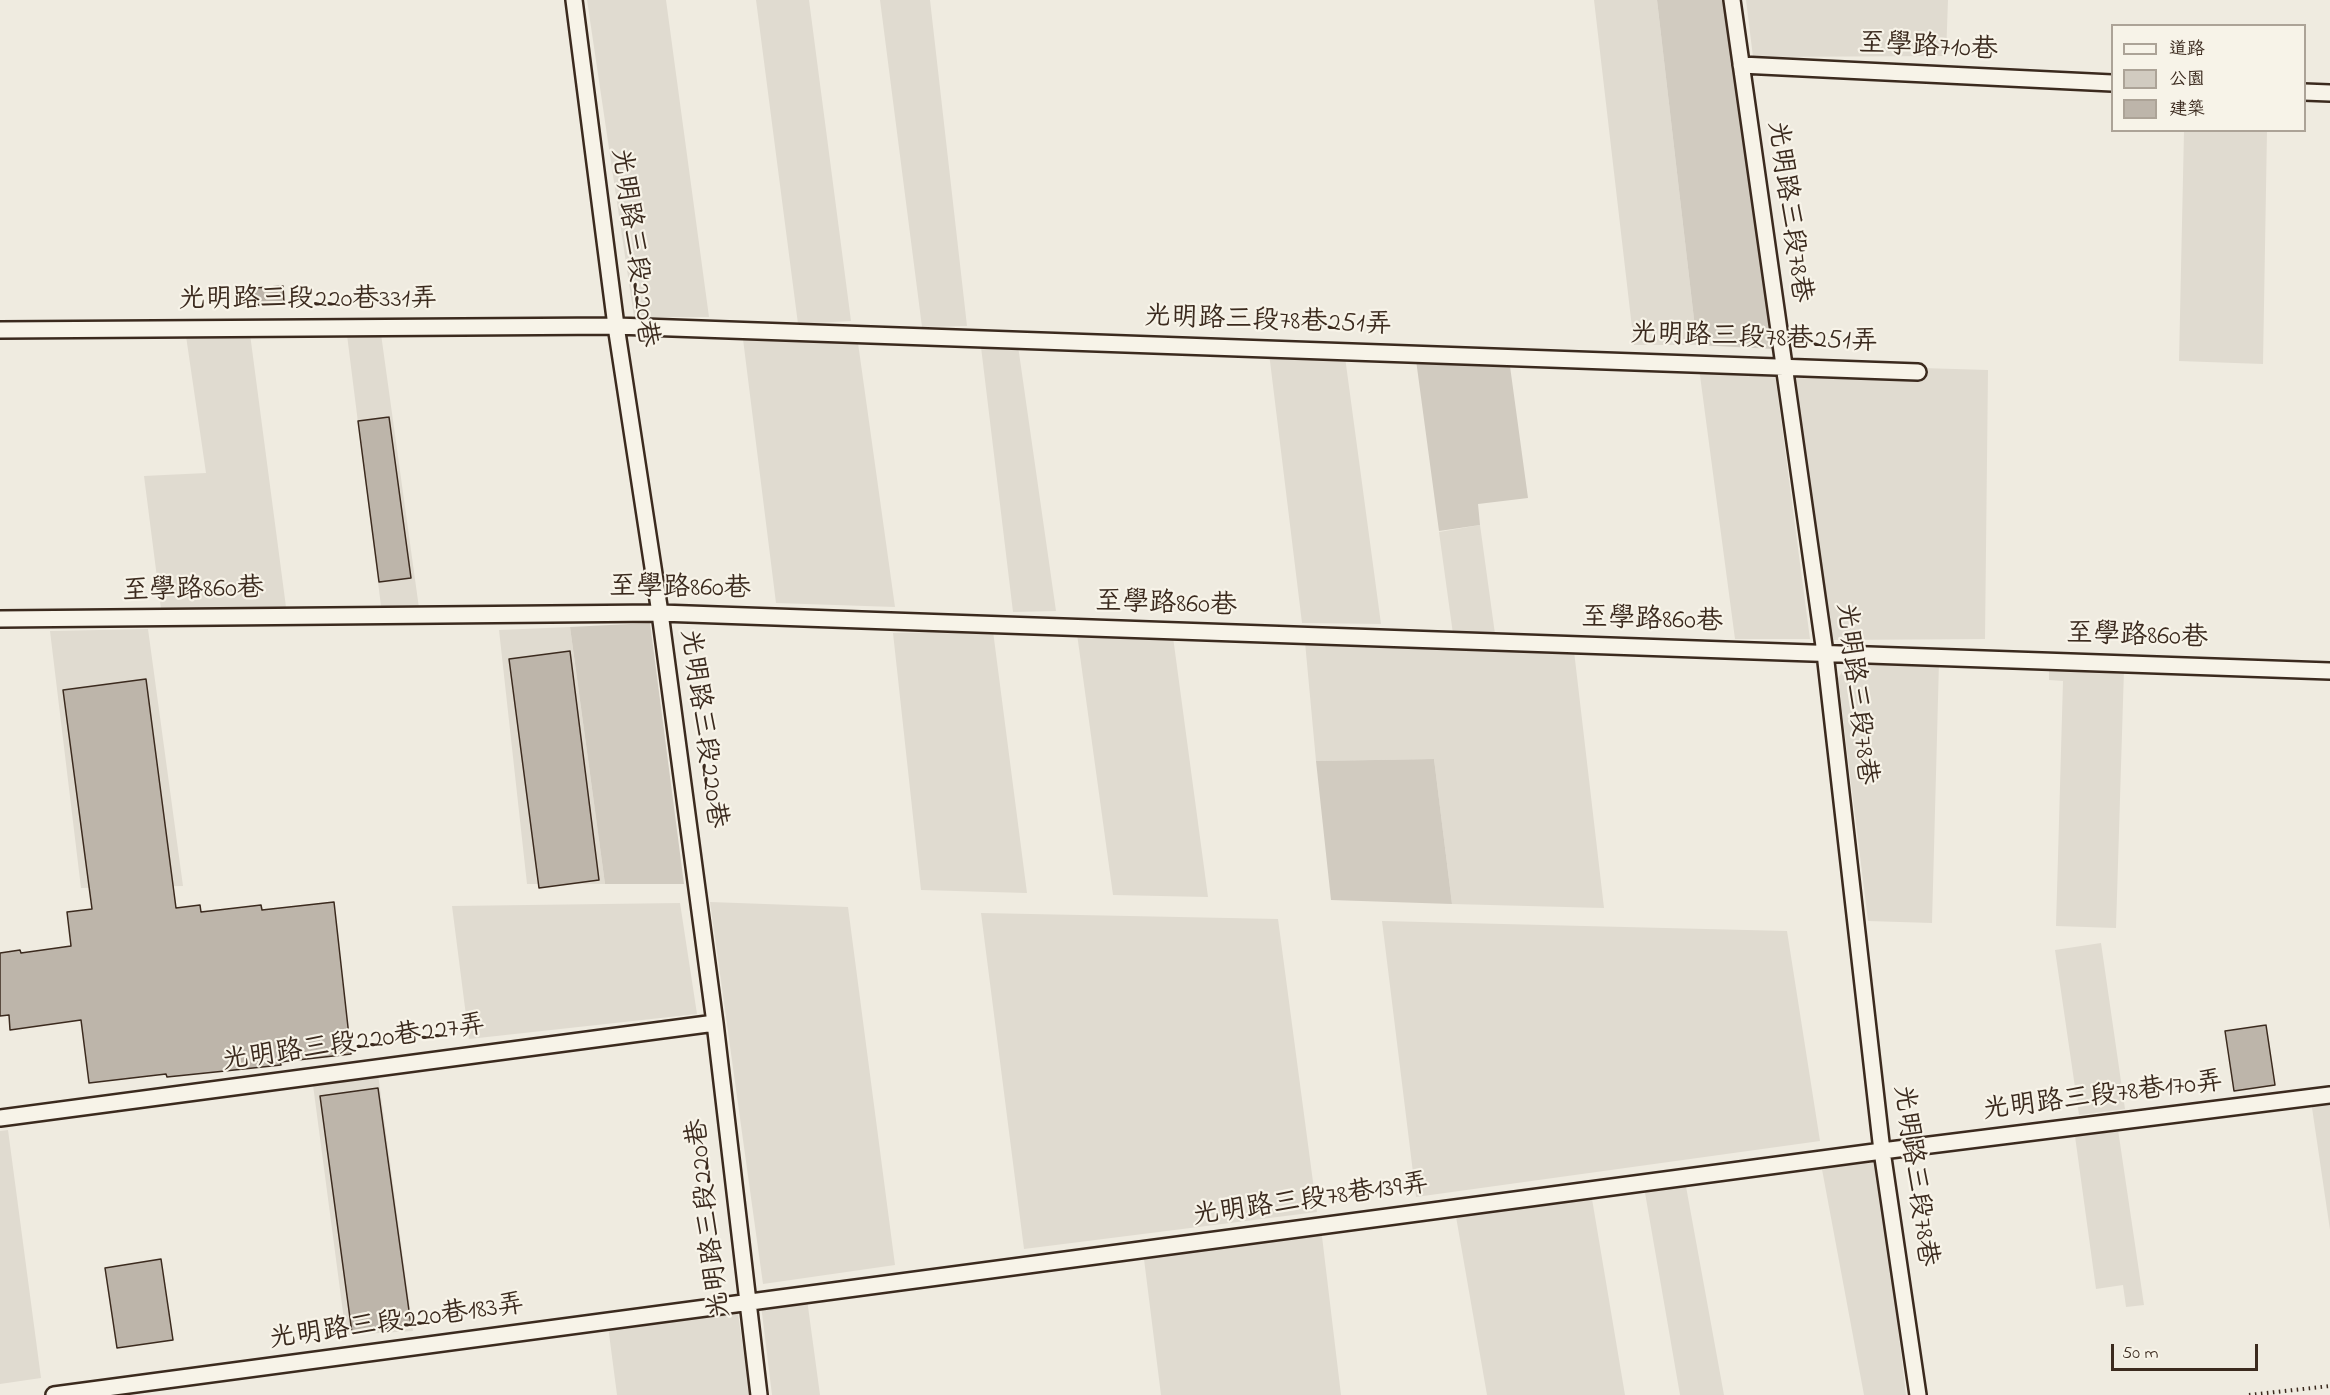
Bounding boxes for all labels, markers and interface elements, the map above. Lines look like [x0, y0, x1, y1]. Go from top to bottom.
legend [2111, 24, 2306, 132]
street label: 至學路710巷 [1858, 29, 1998, 69]
text: 道路 [2169, 37, 2205, 63]
text: 公園 [2169, 67, 2205, 93]
text: 建築 [2169, 97, 2205, 123]
street label: 光明路三段78巷 [1758, 119, 1816, 305]
street label: 光明路三段220巷 [602, 146, 662, 350]
street label: 光明路三段220巷331弄 [179, 286, 437, 318]
street label: 光明路三段78巷251弄 [1144, 302, 1392, 344]
street label: 光明路三段78巷251弄 [1630, 319, 1878, 361]
street label: 至學路860巷 [609, 573, 751, 607]
street label: 至學路860巷 [122, 575, 264, 609]
street label: 至學路860巷 [1095, 587, 1237, 625]
street label: 光明路三段78巷 [1827, 601, 1881, 787]
street label: 至學路860巷 [1581, 603, 1723, 641]
street label: 至學路860巷 [2066, 619, 2208, 657]
street label: 光明路三段220巷 [671, 627, 731, 831]
street label: 光明路三段220巷227弄 [220, 1010, 488, 1080]
street label: 光明路三段78巷170弄 [1981, 1067, 2225, 1129]
street label: 光明路三段78巷 [1884, 1083, 1942, 1269]
street label: 光明路三段220巷 [683, 1117, 739, 1319]
street label: 光明路三段78巷139弄 [1191, 1169, 1431, 1235]
street label: 光明路三段220巷183弄 [267, 1290, 527, 1358]
scale bar [2114, 1332, 2261, 1370]
text: 50 m [2122, 1341, 2159, 1367]

